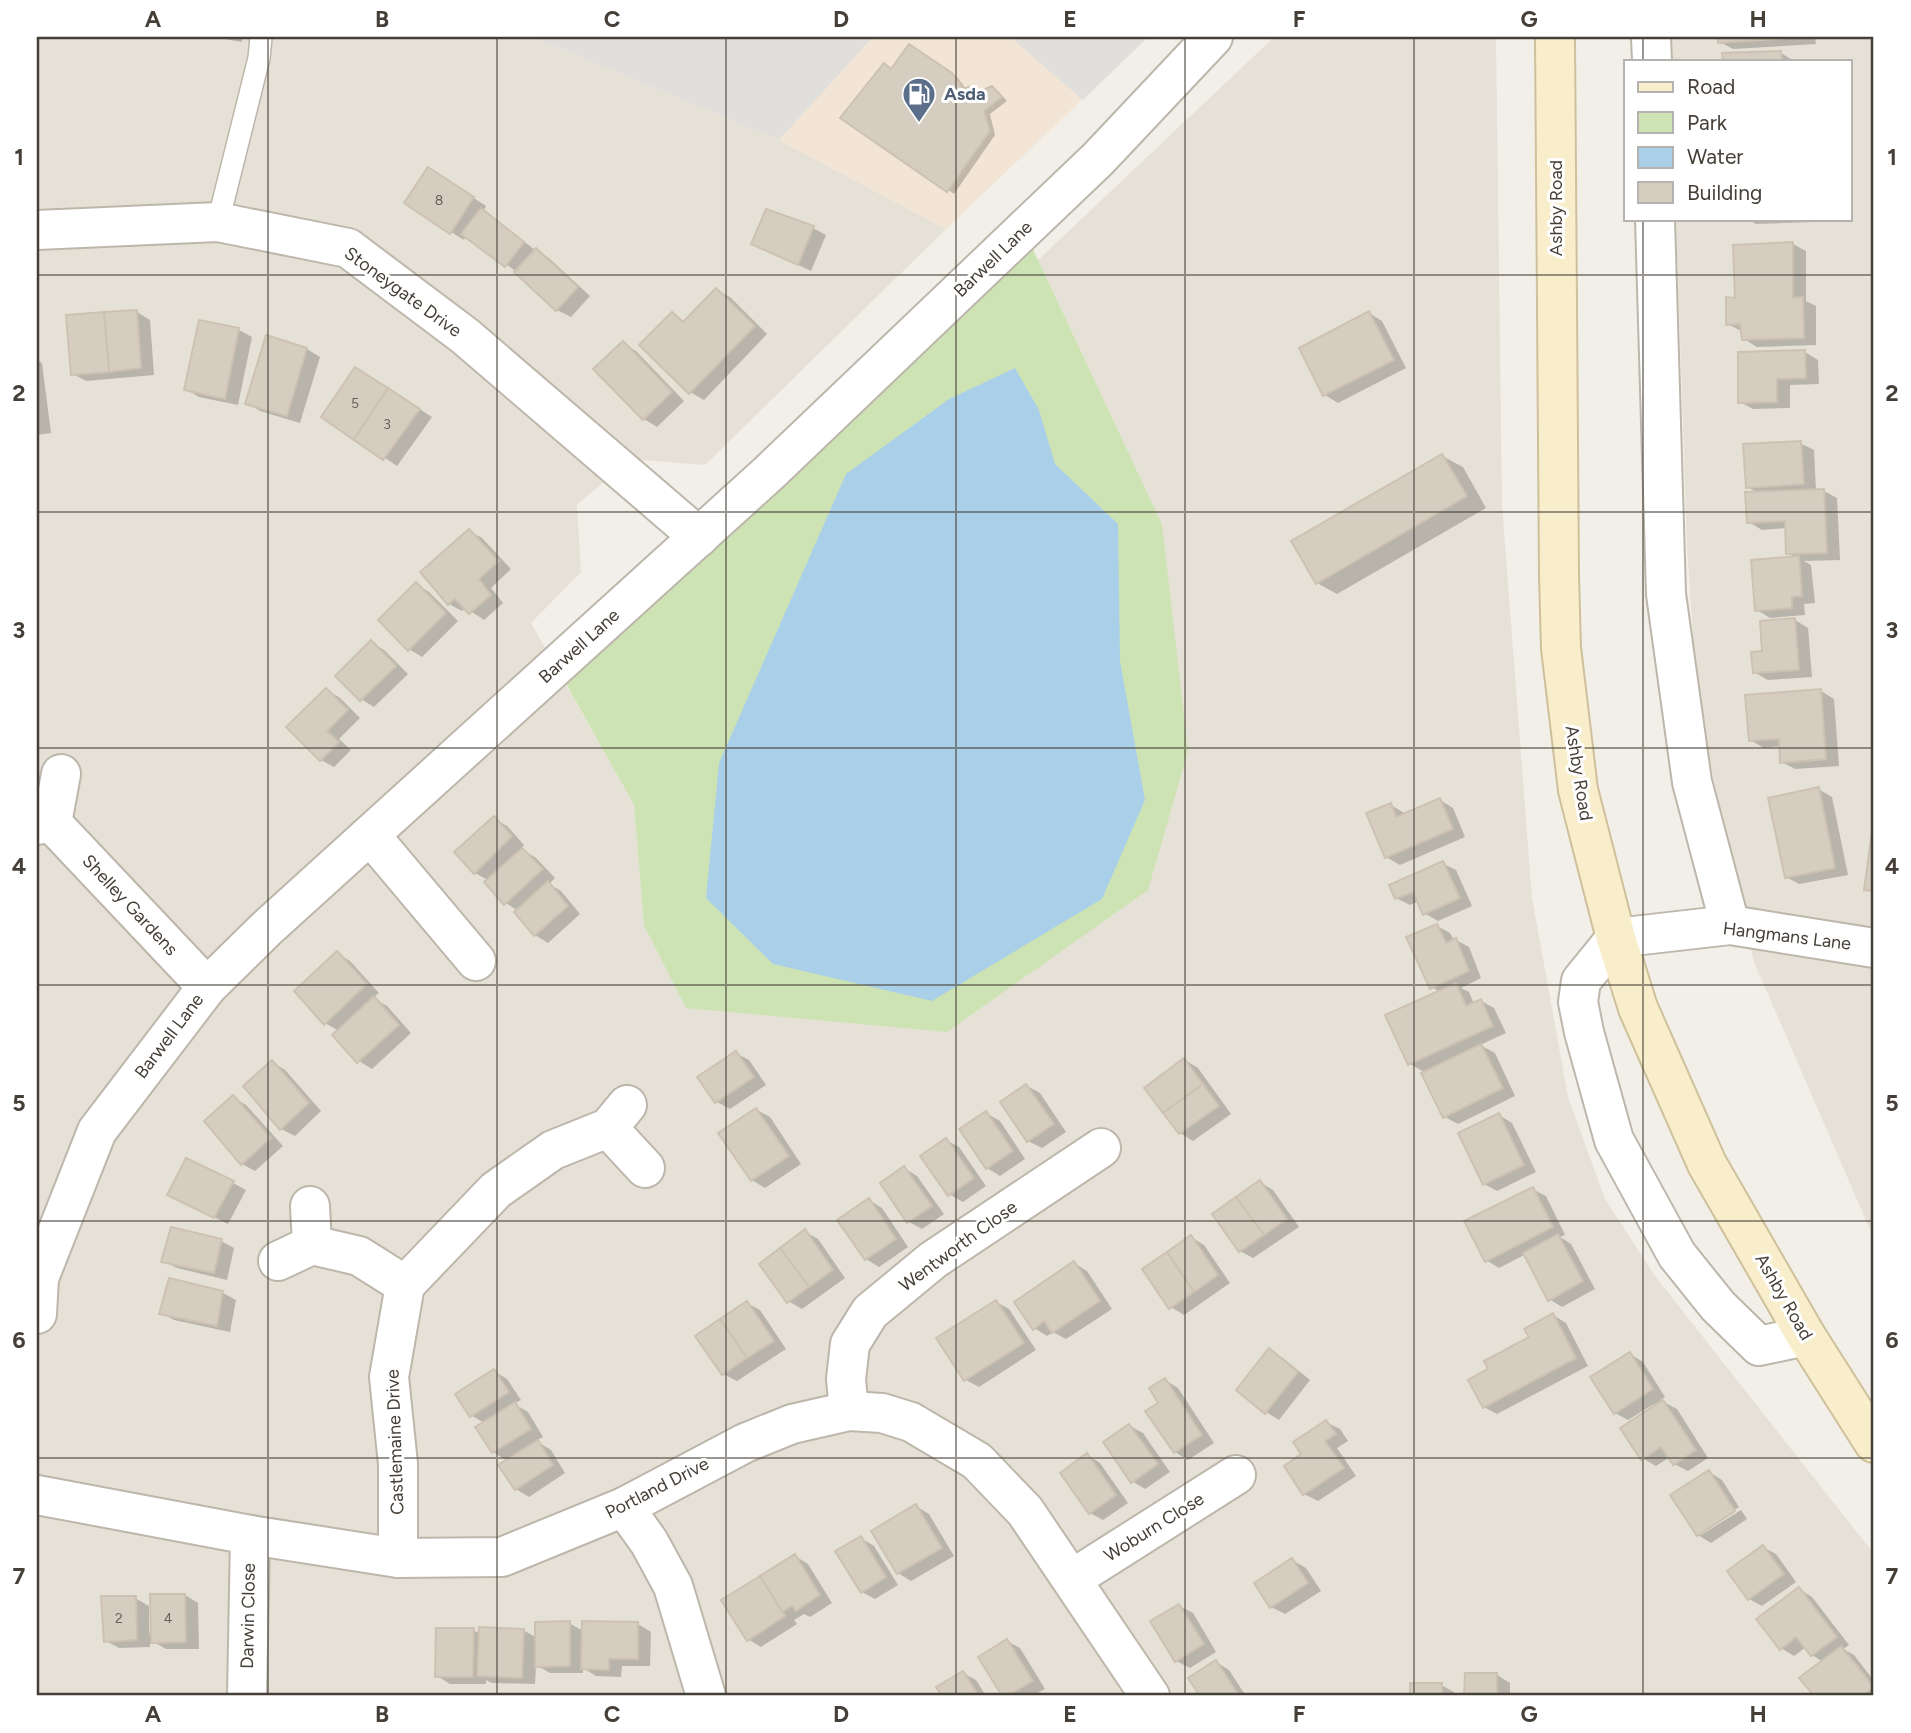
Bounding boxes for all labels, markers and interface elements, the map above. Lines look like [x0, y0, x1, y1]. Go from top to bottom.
text: A [145, 5, 162, 33]
text: B [375, 5, 389, 33]
text: C [604, 5, 621, 33]
text: D [833, 5, 849, 33]
text: E [1063, 5, 1077, 33]
text: F [1293, 5, 1306, 33]
text: G [1520, 5, 1538, 33]
text: H [1749, 5, 1767, 33]
legend [1624, 60, 1852, 220]
text: Road [1687, 74, 1735, 99]
fuel station icon: Asda [900, 75, 938, 124]
place label: Asda [944, 83, 986, 105]
text: Park [1687, 110, 1728, 135]
text: 1 [14, 143, 24, 171]
text: 1 [1887, 143, 1897, 171]
text: Water [1687, 144, 1743, 169]
street label: Ashby Road [1545, 160, 1567, 256]
text: Building [1687, 180, 1762, 205]
house number: 8 [435, 192, 443, 209]
street label: Barwell Lane [949, 216, 1037, 302]
street label: Stoneygate Drive [340, 242, 466, 342]
text: 2 [12, 379, 26, 407]
text: 2 [1885, 379, 1899, 407]
house number: 5 [351, 395, 359, 412]
house number: 3 [383, 416, 391, 433]
street label: Barwell Lane [534, 604, 624, 688]
text: 3 [13, 616, 25, 644]
text: 3 [1886, 616, 1898, 644]
street label: Ashby Road [1561, 724, 1597, 822]
street label: Shelley Gardens [78, 850, 182, 960]
text: 4 [12, 852, 26, 880]
text: 4 [1885, 852, 1899, 880]
street label: Hangmans Lane [1722, 917, 1853, 955]
street label: Barwell Lane [130, 989, 208, 1083]
text: 5 [12, 1089, 26, 1117]
text: 5 [1885, 1089, 1899, 1117]
street label: Wentworth Close [895, 1196, 1021, 1296]
street label: Ashby Road [1750, 1250, 1818, 1344]
text: 6 [12, 1326, 26, 1354]
text: 6 [1885, 1326, 1899, 1354]
street label: Castlemaine Drive [381, 1369, 409, 1515]
street label: Portland Drive [601, 1452, 713, 1524]
street label: Woburn Close [1100, 1487, 1208, 1566]
text: 7 [13, 1562, 26, 1590]
text: 7 [1886, 1562, 1899, 1590]
street label: Darwin Close [236, 1563, 260, 1669]
house number: 2 [115, 1610, 123, 1627]
house number: 4 [164, 1610, 173, 1627]
text: A [145, 1700, 162, 1728]
text: B [375, 1700, 389, 1728]
text: C [604, 1700, 621, 1728]
text: D [833, 1700, 849, 1728]
text: E [1063, 1700, 1077, 1728]
text: F [1293, 1700, 1306, 1728]
text: G [1520, 1700, 1538, 1728]
text: H [1749, 1700, 1767, 1728]

